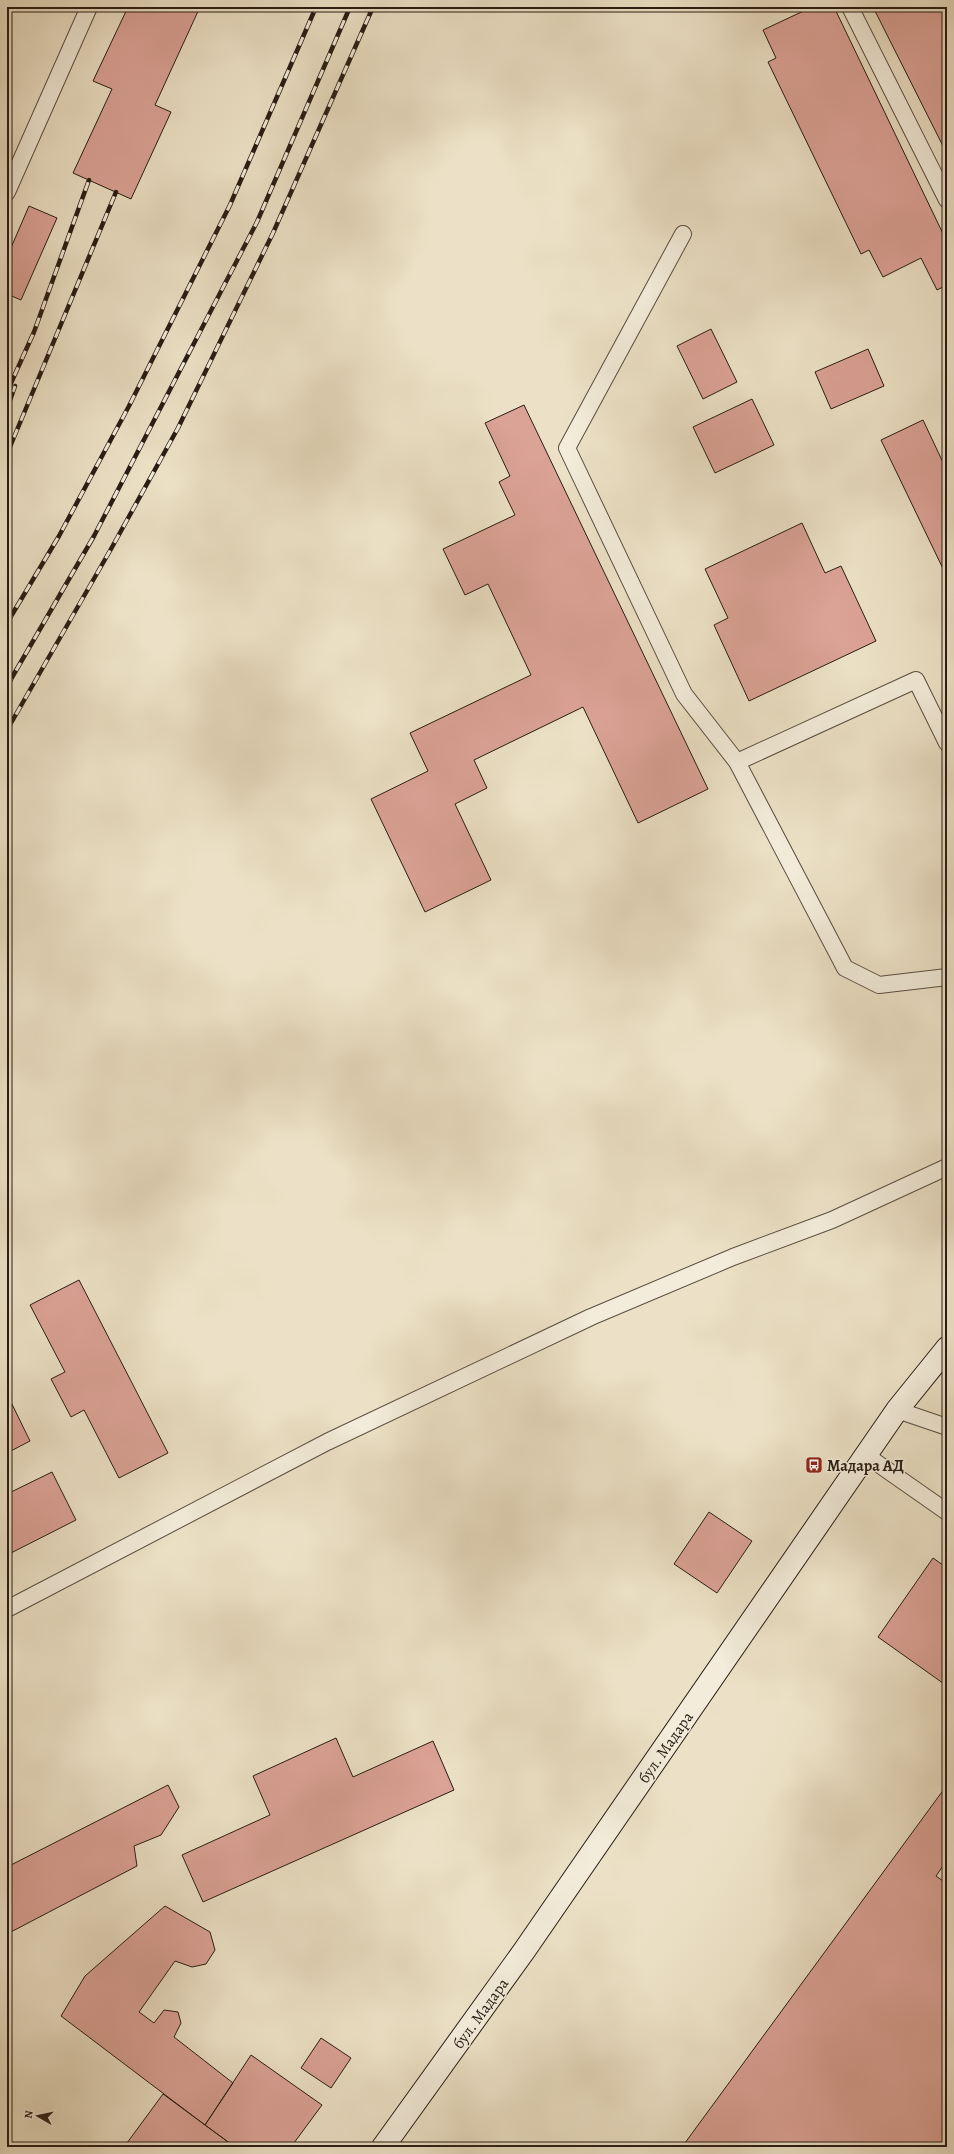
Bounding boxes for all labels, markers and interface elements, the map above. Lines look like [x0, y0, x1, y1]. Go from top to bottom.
bus stop icon: Мадара АД [804, 1455, 824, 1475]
place label: Мадара АД [827, 1455, 904, 1477]
street label: бул. Мадара [633, 1707, 699, 1788]
street label: бул. Мадара [448, 1973, 514, 2054]
north arrow [18, 2096, 58, 2136]
text: N [21, 2109, 37, 2120]

